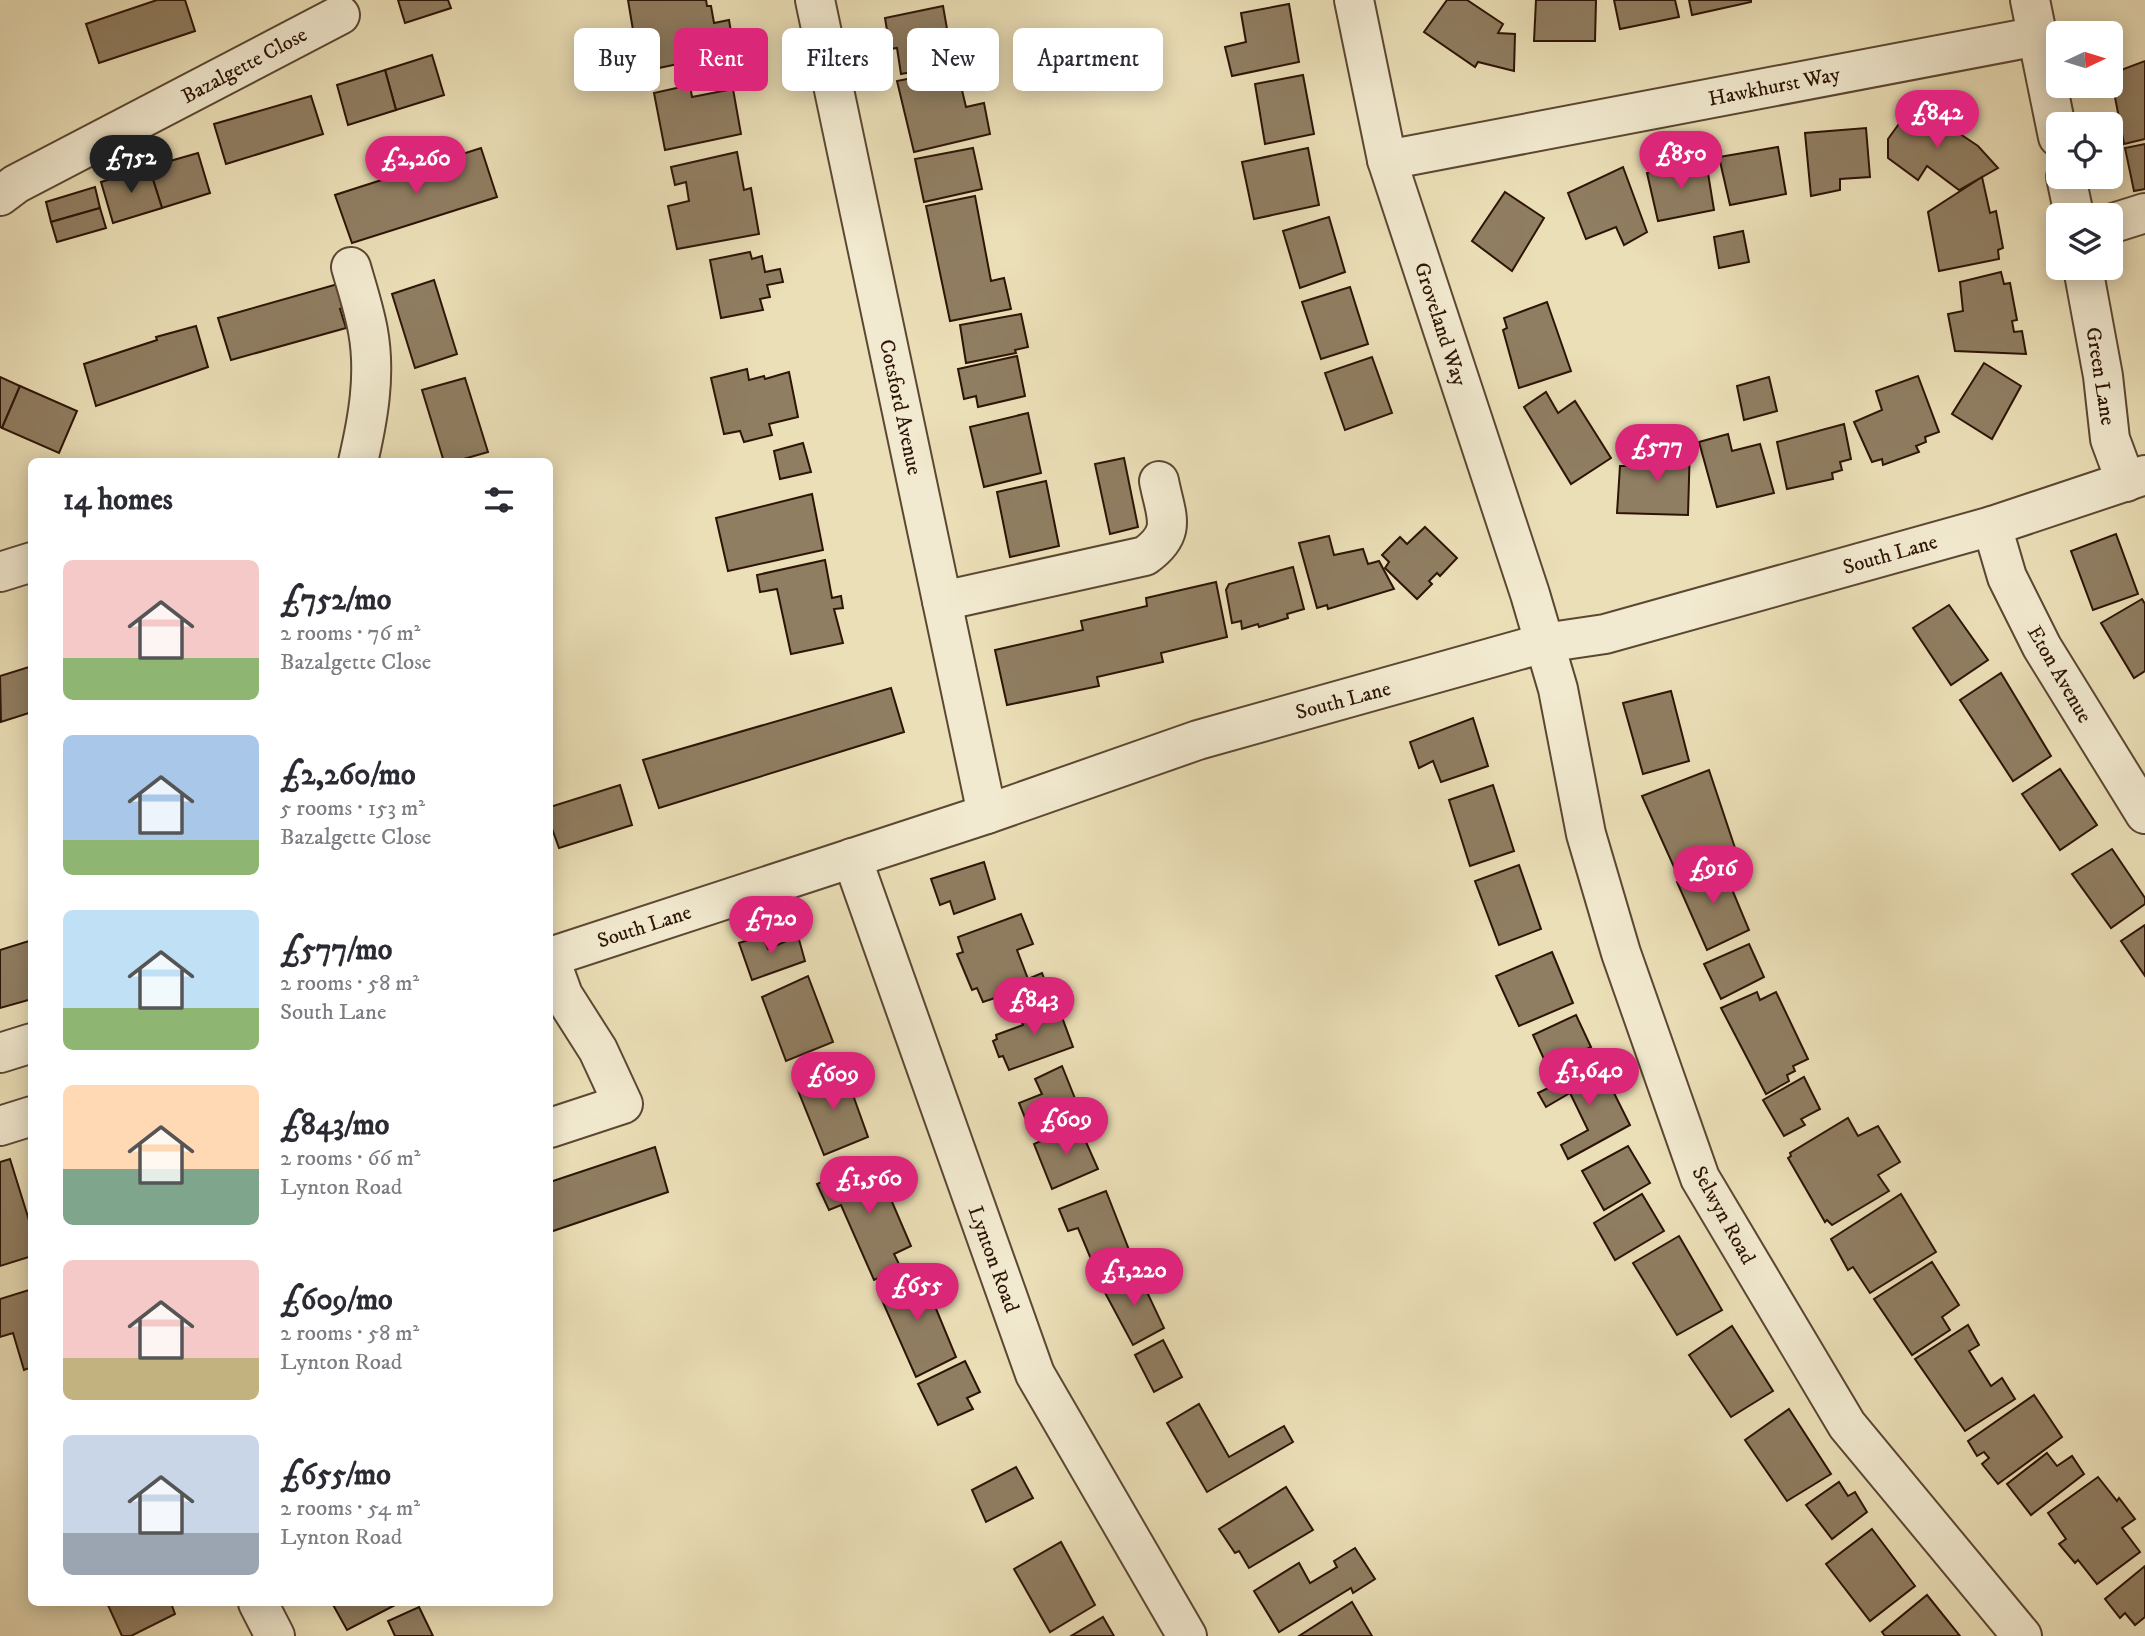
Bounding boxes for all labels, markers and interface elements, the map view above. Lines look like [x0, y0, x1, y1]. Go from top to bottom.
north arrow [2046, 21, 2123, 98]
map controls [2046, 21, 2123, 280]
street label: Bazalgette Close [177, 22, 312, 110]
chip: Buy [574, 28, 660, 91]
chip: Rent [674, 28, 768, 91]
chip: Filters [782, 28, 893, 91]
chip: New [907, 28, 999, 91]
chip: Apartment [1013, 28, 1163, 91]
street label: Hawkhurst Way [1706, 61, 1843, 113]
pin: £842 [1896, 90, 1978, 150]
text: £842 [1911, 98, 1963, 127]
button: locate [2046, 112, 2123, 189]
pin: £850 [1640, 132, 1722, 191]
pin: £752 [90, 136, 172, 195]
pin: £2,260 [359, 136, 473, 196]
text: £850 [1655, 139, 1707, 168]
text: £752 [106, 143, 156, 172]
text: £2,260 [381, 144, 451, 173]
button: layers [2046, 203, 2123, 280]
street label: Groveland Way [1408, 259, 1473, 390]
street label: Green Lane [2079, 325, 2121, 427]
street label: Cotsford Avenue [873, 337, 927, 478]
pin: £577 [1616, 424, 1698, 484]
text: £577 [1631, 432, 1683, 461]
icon: filters [480, 481, 518, 519]
text: 14 homes [63, 482, 173, 519]
street label: South Lane [1840, 529, 1941, 581]
text: £752/mo [280, 582, 391, 619]
icon: home [119, 588, 203, 672]
text: 2 rooms · 76 m² [280, 619, 420, 648]
street label: Eton Avenue [2021, 621, 2097, 728]
text: Bazalgette Close [280, 648, 431, 677]
street label: South Lane [1293, 676, 1394, 726]
text: £2,260/mo [280, 757, 416, 794]
icon: home [119, 763, 203, 847]
text: 5 rooms · 153 m² [280, 794, 425, 823]
text: Bazalgette Close [280, 823, 431, 852]
pin: £916 [1672, 846, 1754, 906]
text: £916 [1689, 854, 1737, 883]
pin: £720 [730, 897, 812, 956]
street label: South Lane [594, 899, 695, 954]
text: £720 [745, 904, 797, 933]
text: £577/mo [280, 932, 392, 969]
icon: home [119, 938, 203, 1022]
text: 2 rooms · 58 m² [280, 969, 419, 998]
pin: £843 [993, 978, 1075, 1037]
text: £843 [1009, 985, 1059, 1014]
text: South Lane [280, 998, 387, 1027]
pin: £1,640 [1532, 1048, 1646, 1108]
pin: £609 [792, 1052, 874, 1112]
text: £1,640 [1555, 1056, 1623, 1085]
text: £609 [807, 1060, 859, 1089]
pin: £609 [1025, 1098, 1107, 1157]
text: £609 [1040, 1105, 1092, 1134]
text: £843/mo [280, 1107, 389, 1144]
icon: home [119, 1113, 203, 1197]
text: 2 rooms · 66 m² [280, 1144, 420, 1173]
pin: £1,560 [812, 1156, 926, 1216]
street label: Selwyn Road [1686, 1162, 1761, 1270]
text: £1,560 [836, 1164, 902, 1193]
text: Lynton Road [280, 1173, 402, 1202]
street label: Lynton Road [962, 1202, 1025, 1317]
pin: £1,220 [1077, 1248, 1191, 1308]
text: £1,220 [1101, 1256, 1167, 1285]
pin: £655 [876, 1264, 958, 1323]
text: £655 [892, 1271, 942, 1300]
text: £609/mo [280, 1282, 393, 1319]
icon: home [119, 1288, 203, 1372]
text: 2 rooms · 58 m² [280, 1319, 419, 1348]
text: Lynton Road [280, 1348, 402, 1377]
text: £655/mo [280, 1457, 391, 1494]
icon: home [119, 1463, 203, 1547]
text: 2 rooms · 54 m² [280, 1494, 420, 1523]
text: Lynton Road [280, 1523, 402, 1552]

